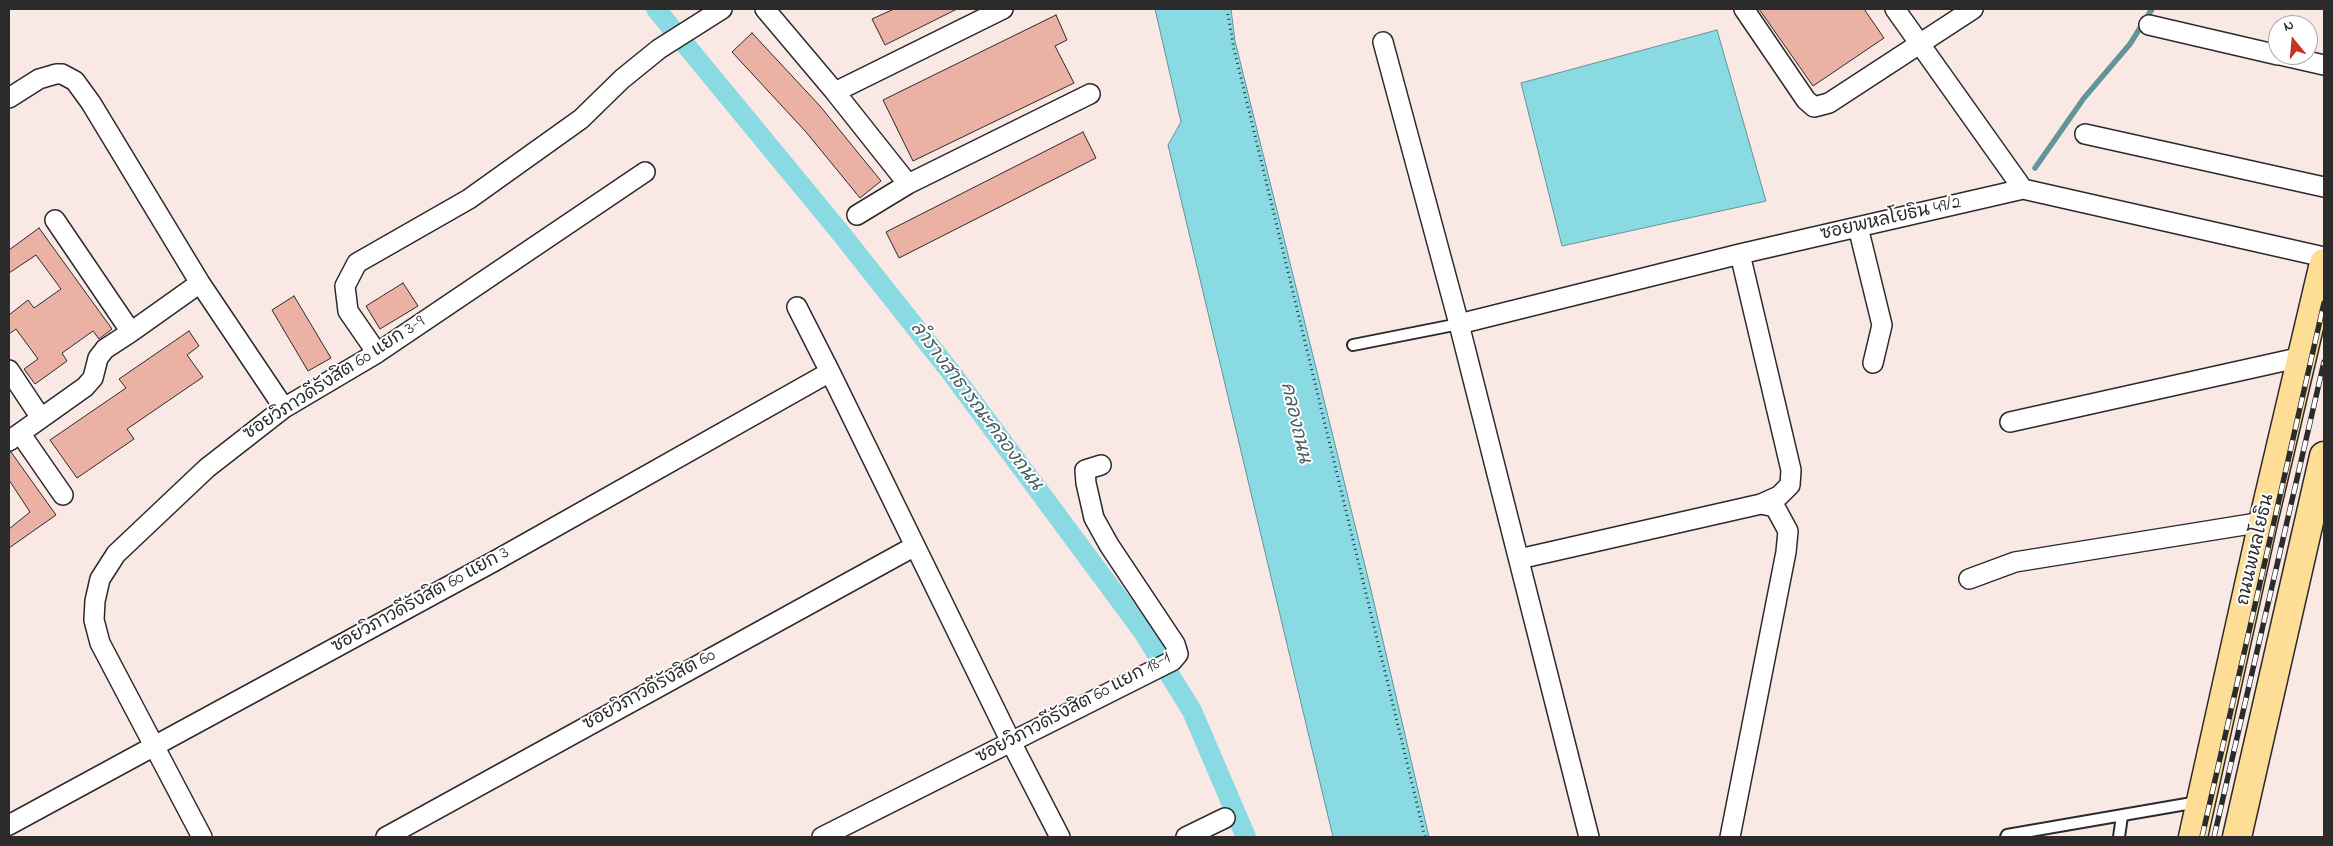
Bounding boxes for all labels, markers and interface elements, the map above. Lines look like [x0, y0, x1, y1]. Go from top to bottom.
north arrow [2268, 15, 2318, 65]
text: N [2281, 15, 2296, 38]
street label: ซอยพหลโยธิน 49/2 [1819, 193, 1963, 247]
street label: ซอยวิภาวดีรังสิต 60 แยก 3-9 [240, 312, 430, 446]
water label: ลำรางสาธารณะคลองถนน [904, 318, 1046, 496]
water label: คลองถนน [1274, 380, 1314, 466]
street label: ถนนพหลโยธิน [2234, 492, 2280, 608]
street label: ซอยวิภาวดีรังสิต 60 แยก 3 [328, 543, 514, 659]
street label: ซอยวิภาวดีรังสิต 60 [580, 646, 720, 736]
street label: ซอยวิภาวดีรังสิต 60 แยก 18-1 [973, 648, 1175, 770]

